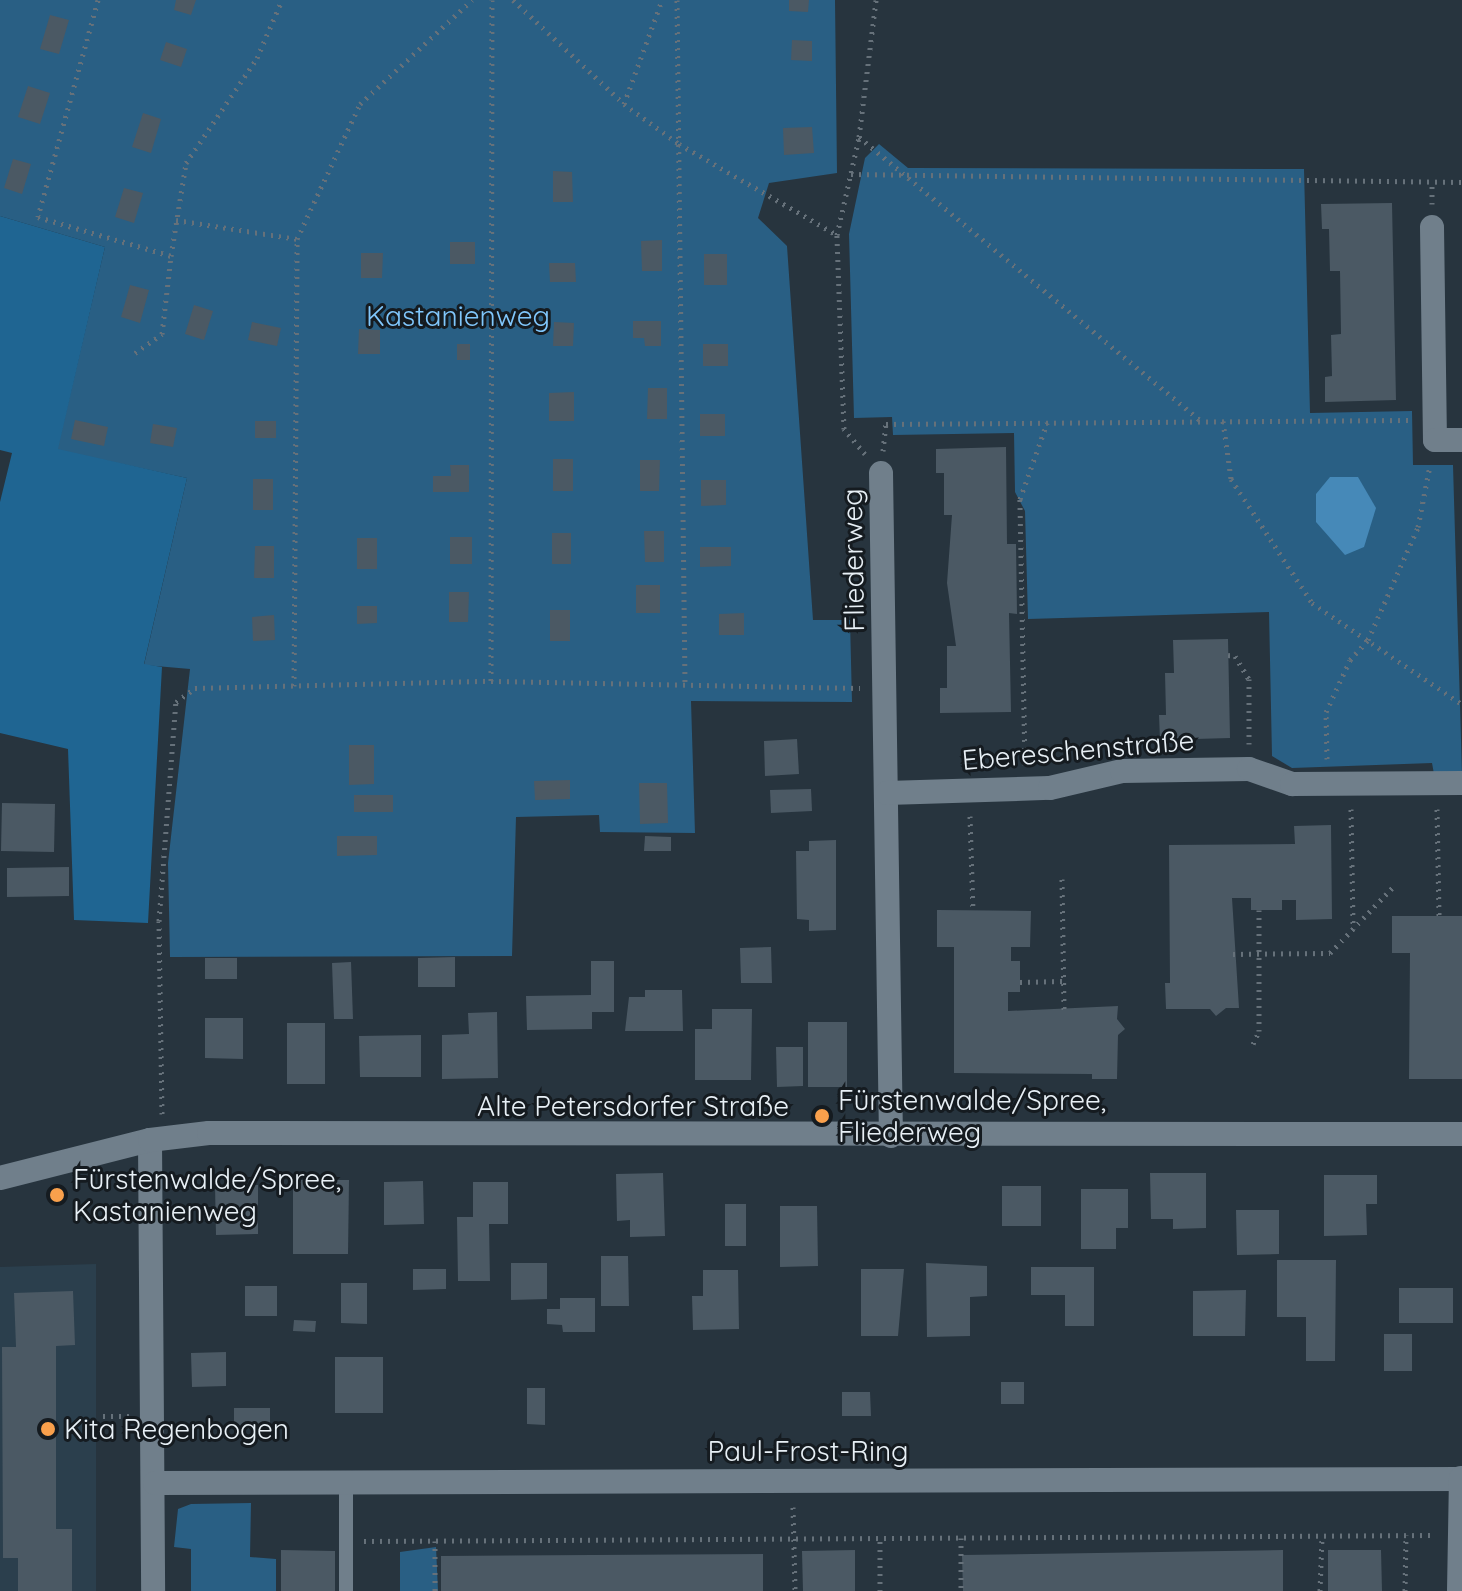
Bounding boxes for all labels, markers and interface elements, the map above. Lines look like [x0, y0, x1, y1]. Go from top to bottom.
park label: Kastanienweg [366, 299, 550, 333]
street label: Fliederweg [835, 488, 871, 632]
street label: Ebereschenstraße [960, 723, 1196, 777]
place label: Fürstenwalde/Spree, Fliederweg [838, 1083, 1106, 1149]
street label: Alte Petersdorfer Straße [477, 1089, 789, 1123]
marker: Fürstenwalde/Spree, Fliederweg [813, 1107, 831, 1125]
place label: Fürstenwalde/Spree, Kastanienweg [73, 1162, 341, 1228]
marker: Fürstenwalde/Spree, Kastanienweg [48, 1186, 66, 1204]
place label: Kita Regenbogen [64, 1412, 289, 1446]
marker: Kita Regenbogen [39, 1420, 57, 1438]
street label: Paul-Frost-Ring [707, 1434, 909, 1468]

